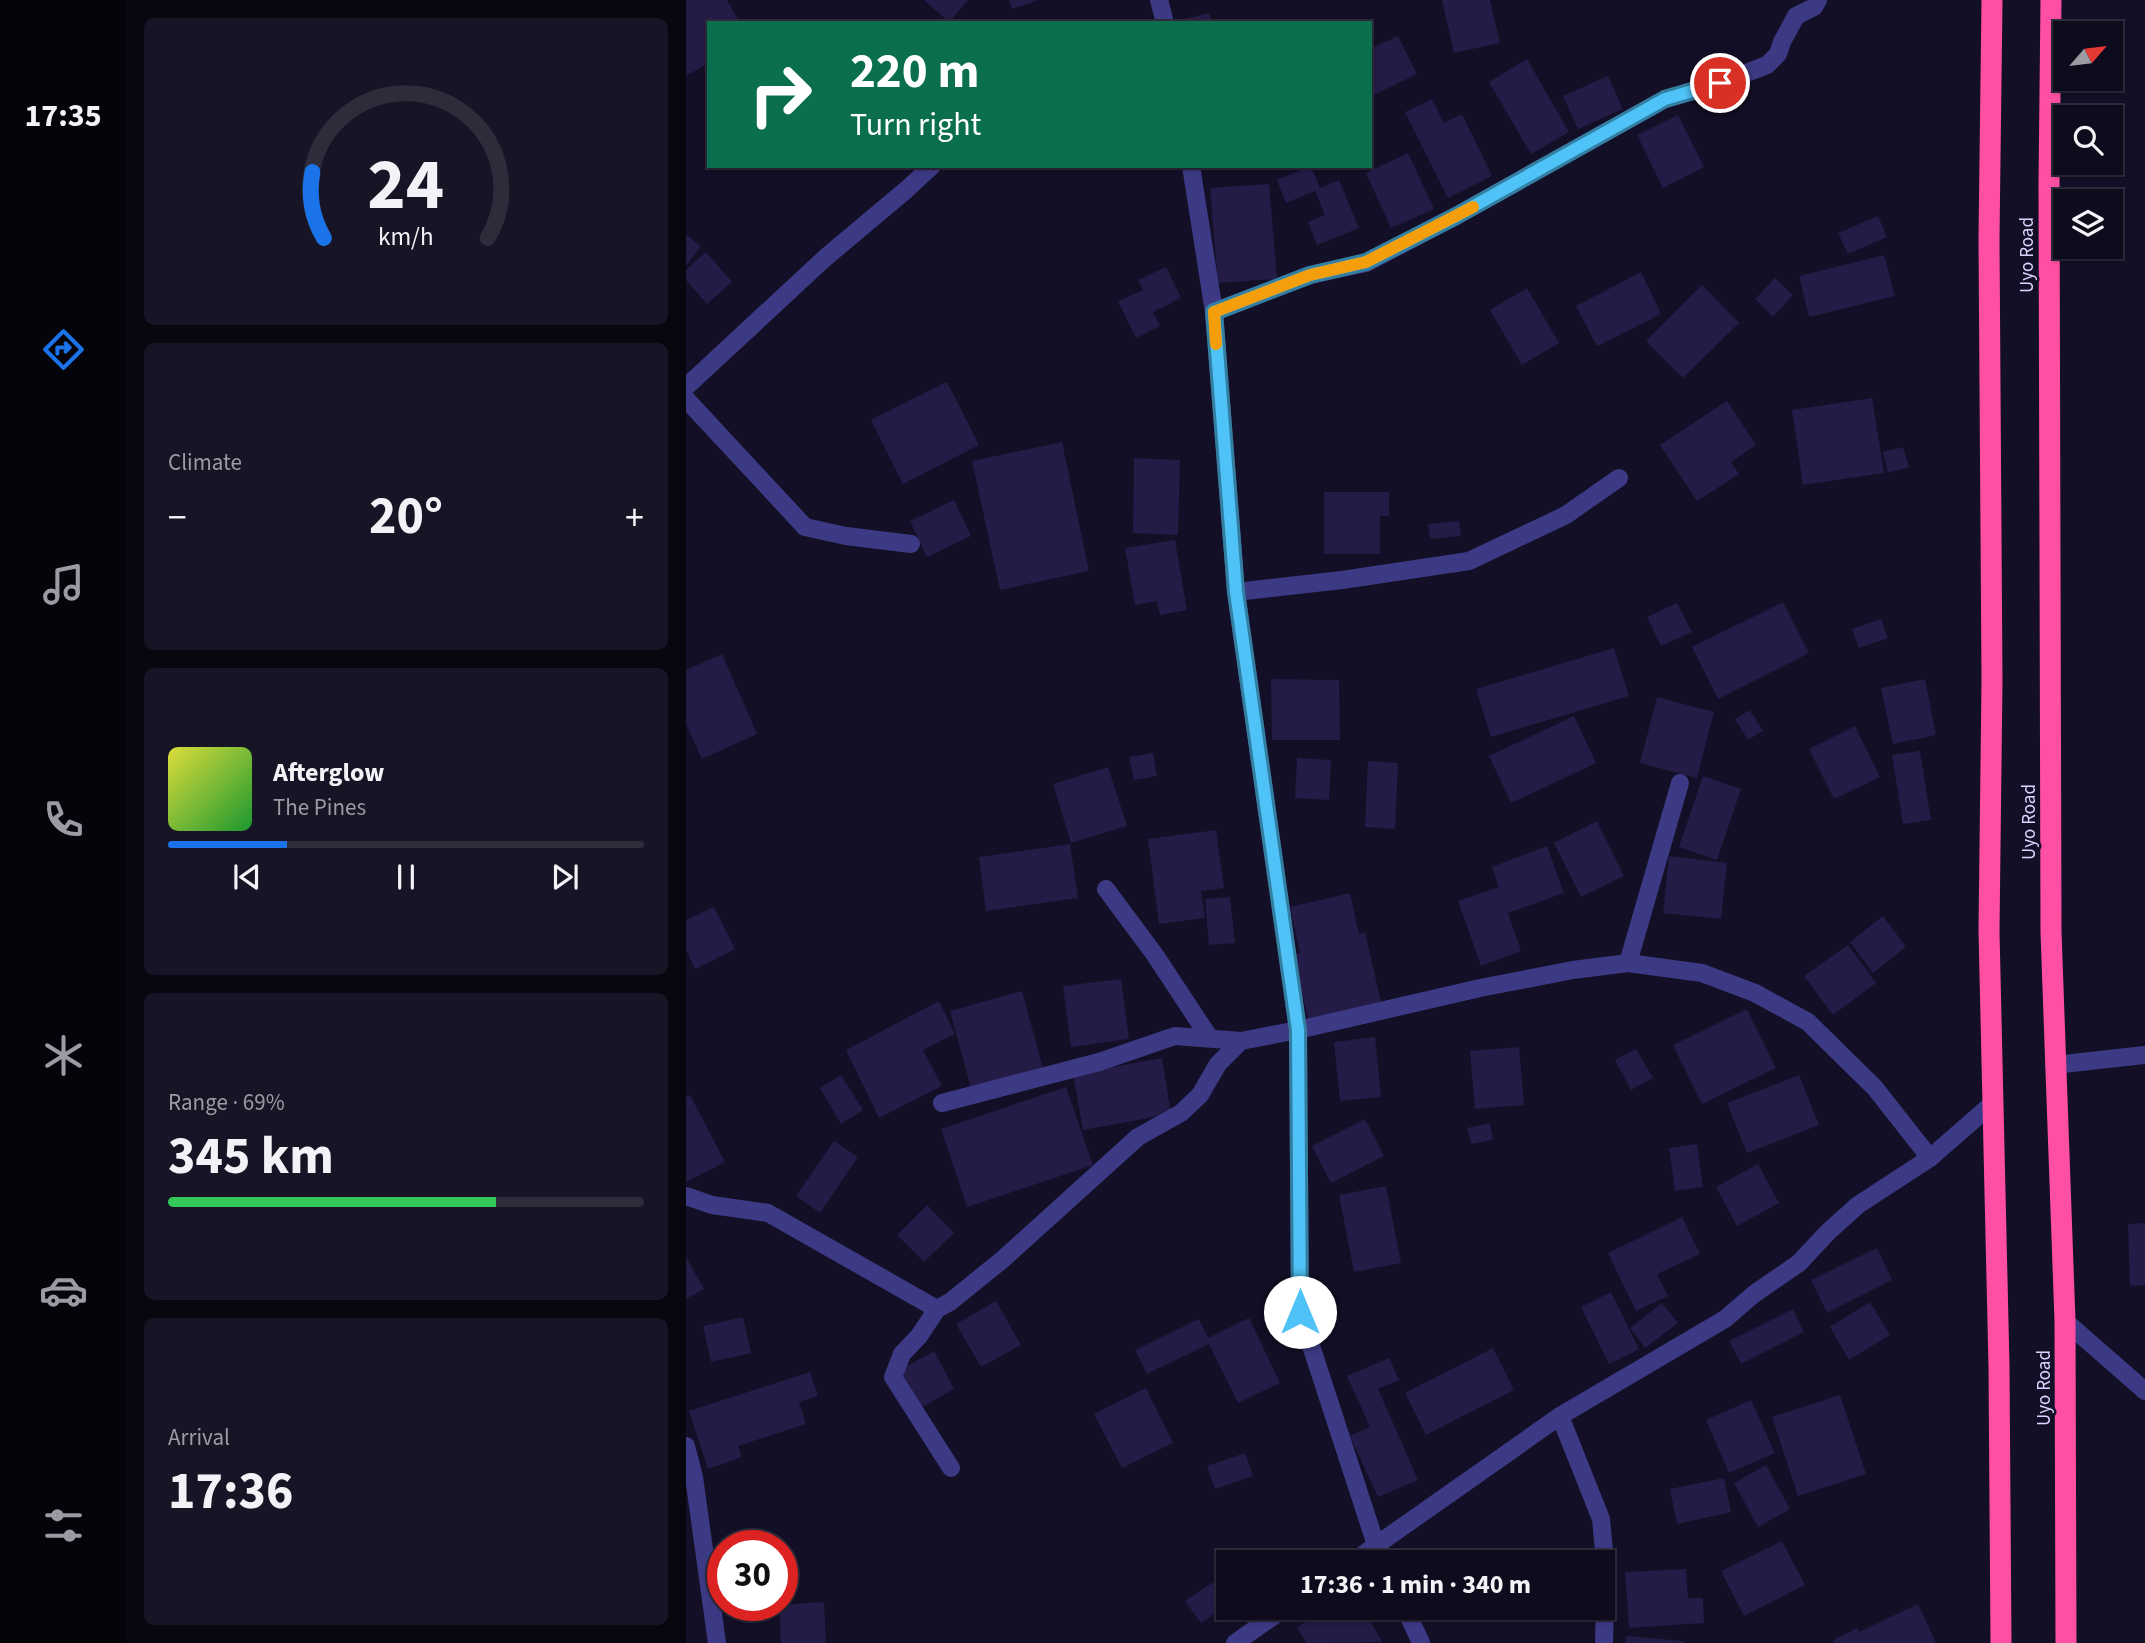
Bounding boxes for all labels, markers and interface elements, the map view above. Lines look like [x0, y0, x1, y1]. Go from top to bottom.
north arrow [2053, 21, 2123, 91]
map controls [2053, 21, 2123, 259]
text: 220 m [850, 37, 979, 107]
icon: right [735, 49, 826, 140]
pin [1690, 53, 1750, 113]
icon: arrive [1701, 64, 1739, 102]
text: 17:35 [24, 93, 102, 139]
text: Turn right [850, 102, 981, 148]
button: search [2053, 105, 2123, 175]
text: 24 [368, 133, 444, 237]
button: layers [2053, 189, 2123, 259]
street label: Uyo Road [2014, 217, 2041, 293]
text: km/h [378, 218, 434, 254]
icon: directions [39, 325, 88, 374]
text: Climate [168, 446, 242, 479]
text: 20° [369, 480, 443, 554]
text: − [168, 491, 187, 545]
text: + [625, 491, 644, 545]
icon: music [39, 560, 88, 609]
text: Afterglow [273, 754, 384, 791]
street label: Uyo Road [2016, 784, 2043, 860]
text: The Pines [273, 791, 366, 824]
icon: phone [39, 795, 88, 844]
icon: previous [228, 858, 266, 896]
icon: pause [387, 858, 425, 896]
icon: next [546, 858, 584, 896]
icon: climate [39, 1031, 88, 1080]
text: Range · 69% [168, 1086, 285, 1119]
text: 345 km [168, 1120, 334, 1194]
icon: car [39, 1266, 88, 1315]
position arrow [1263, 1275, 1337, 1349]
street label: Uyo Road [2031, 1350, 2058, 1426]
text: Arrival [168, 1421, 230, 1454]
text: 17:36 [168, 1455, 293, 1529]
icon: filters [39, 1501, 88, 1550]
speed limit sign: 30 [707, 1530, 798, 1621]
text: 17:36 · 1 min · 340 m [1300, 1566, 1531, 1603]

